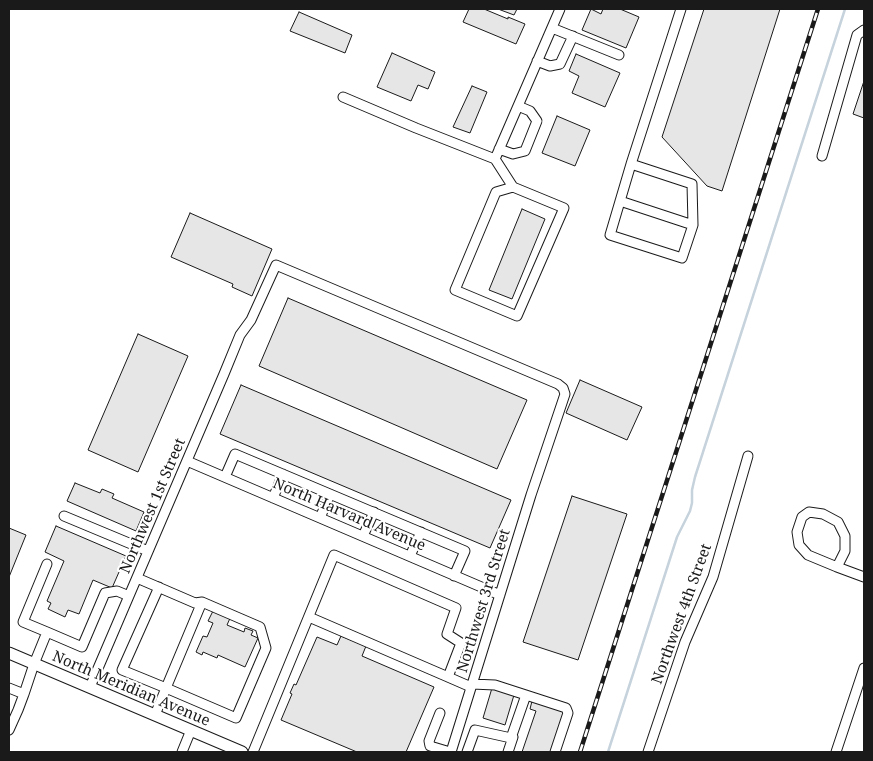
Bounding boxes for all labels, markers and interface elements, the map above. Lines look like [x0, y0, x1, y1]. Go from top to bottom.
street label: Northwest 1st Street [116, 436, 190, 576]
street label: North Harvard Avenue [270, 475, 428, 555]
street label: Northwest 3rd Street [454, 527, 514, 675]
street label: Northwest 4th Street [648, 541, 716, 687]
street label: North Meridian Avenue [49, 648, 213, 730]

